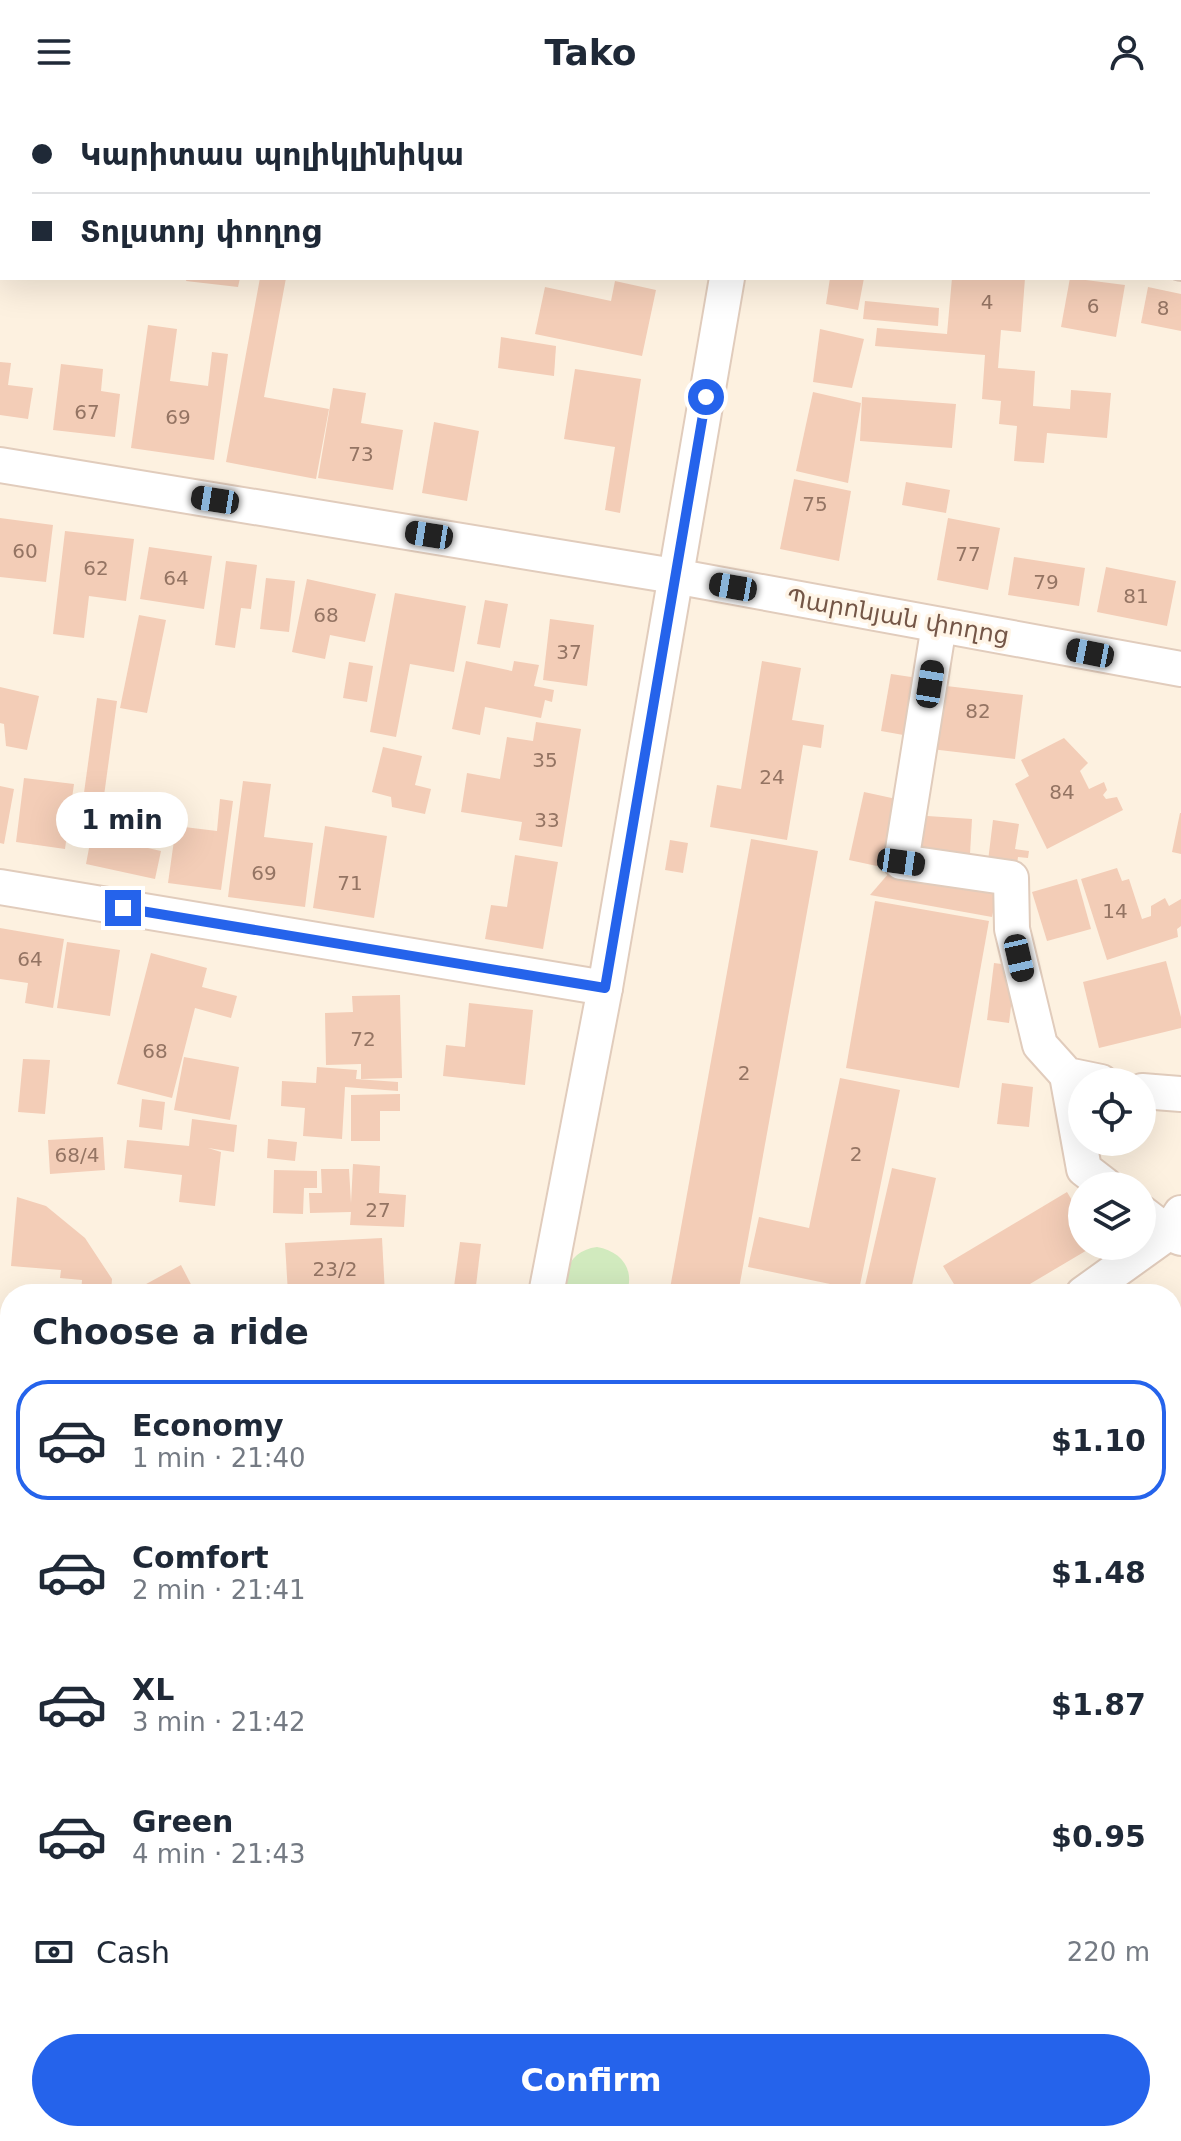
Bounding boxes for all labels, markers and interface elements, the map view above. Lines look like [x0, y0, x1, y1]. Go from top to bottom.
icon: menu [32, 30, 76, 74]
icon: person [1105, 30, 1149, 74]
text: Tako [545, 32, 636, 73]
text: Կարիտաս պոլիկլինիկա [80, 137, 464, 172]
text: Տոլստոյ փողոց [80, 214, 321, 249]
house number: 4 [981, 290, 993, 314]
house number: 6 [1087, 294, 1099, 318]
house number: 8 [1157, 296, 1169, 320]
route start [688, 379, 724, 415]
house number: 67 [74, 400, 100, 424]
house number: 69 [165, 405, 191, 429]
house number: 73 [348, 442, 374, 466]
car [189, 484, 241, 516]
house number: 75 [802, 492, 828, 516]
car [403, 519, 455, 551]
house number: 60 [12, 539, 38, 563]
house number: 77 [955, 542, 981, 566]
house number: 62 [83, 556, 109, 580]
house number: 64 [163, 566, 189, 590]
house number: 79 [1033, 570, 1059, 594]
car [707, 571, 759, 603]
street label: Պարոնյան փողոց [785, 584, 1011, 650]
house number: 81 [1123, 584, 1149, 608]
house number: 68 [313, 603, 339, 627]
car [1064, 637, 1116, 669]
house number: 37 [556, 640, 582, 664]
car [914, 658, 946, 710]
house number: 82 [965, 699, 991, 723]
house number: 35 [532, 748, 558, 772]
house number: 24 [759, 765, 785, 789]
house number: 84 [1049, 780, 1075, 804]
callout: 1 min [57, 792, 189, 848]
text: 1 min [81, 805, 163, 835]
house number: 33 [534, 808, 560, 832]
car [876, 847, 926, 877]
house number: 69 [251, 861, 277, 885]
house number: 71 [337, 871, 363, 895]
route end [105, 890, 141, 926]
house number: 14 [1102, 899, 1128, 923]
car [1002, 932, 1036, 984]
house number: 64 [17, 947, 43, 971]
house number: 72 [350, 1027, 376, 1051]
house number: 68 [142, 1039, 168, 1063]
house number: 2 [738, 1061, 750, 1085]
map controls [1068, 1068, 1156, 1260]
button: locate [1068, 1068, 1156, 1156]
house number: 2 [850, 1142, 862, 1166]
house number: 68/4 [55, 1143, 99, 1167]
button: layers [1068, 1172, 1156, 1260]
house number: 27 [365, 1198, 391, 1222]
house number: 23/2 [313, 1257, 357, 1281]
text: Choose a ride [32, 1311, 309, 1352]
icon: car [36, 1404, 108, 1476]
text: Economy [132, 1408, 284, 1443]
text: $1.10 [1051, 1423, 1146, 1458]
text: 1 min · 21:40 [132, 1443, 306, 1473]
icon: car [36, 1536, 108, 1608]
text: Comfort [132, 1540, 269, 1575]
text: $1.48 [1051, 1555, 1146, 1590]
text: 2 min · 21:41 [132, 1575, 306, 1605]
icon: car [36, 1668, 108, 1740]
text: XL [132, 1672, 174, 1707]
text: $1.87 [1051, 1687, 1146, 1722]
text: 3 min · 21:42 [132, 1707, 306, 1737]
icon: car [36, 1800, 108, 1872]
text: Green [132, 1804, 233, 1839]
text: $0.95 [1051, 1819, 1146, 1854]
text: 4 min · 21:43 [132, 1839, 306, 1869]
icon: cash [32, 1930, 76, 1974]
text: Cash [96, 1935, 170, 1970]
text: 220 m [1067, 1937, 1150, 1967]
button: Confirm [32, 2034, 1150, 2126]

